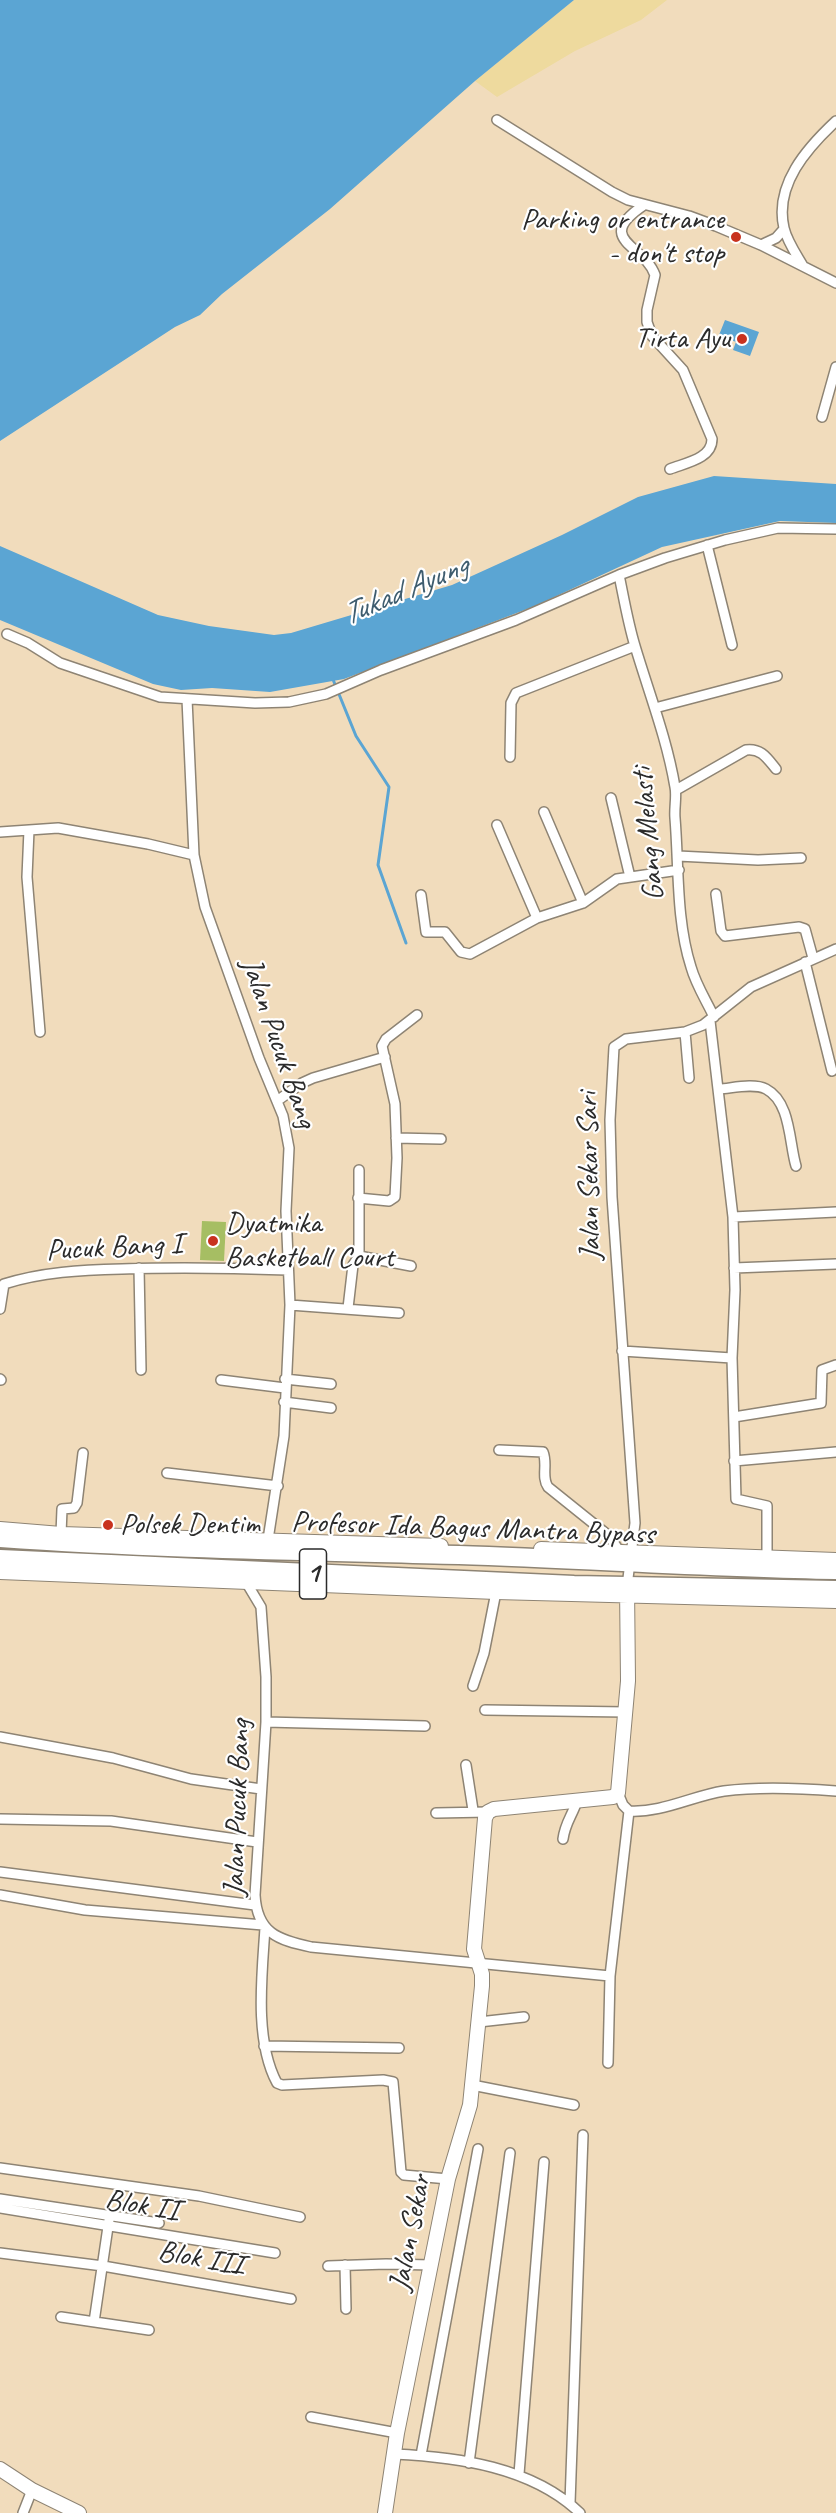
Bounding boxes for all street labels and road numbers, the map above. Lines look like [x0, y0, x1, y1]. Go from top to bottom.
street label: Gang Melasti [625, 766, 673, 902]
street label: Jalan Pucuk Bang [232, 954, 324, 1132]
street label: Jalan Sekar Sari [571, 1091, 609, 1261]
street label: Pucuk Bang I [45, 1226, 183, 1270]
street label: Profesor Ida Bagus Mantra Bypass [291, 1505, 655, 1553]
road number: 1 [300, 1549, 326, 1599]
street label: Jalan Pucuk Bang [217, 1719, 259, 1897]
street label: Jalan Sekar [382, 2172, 440, 2294]
street label: Blok II [102, 2182, 182, 2230]
street label: Blok III [155, 2234, 247, 2284]

